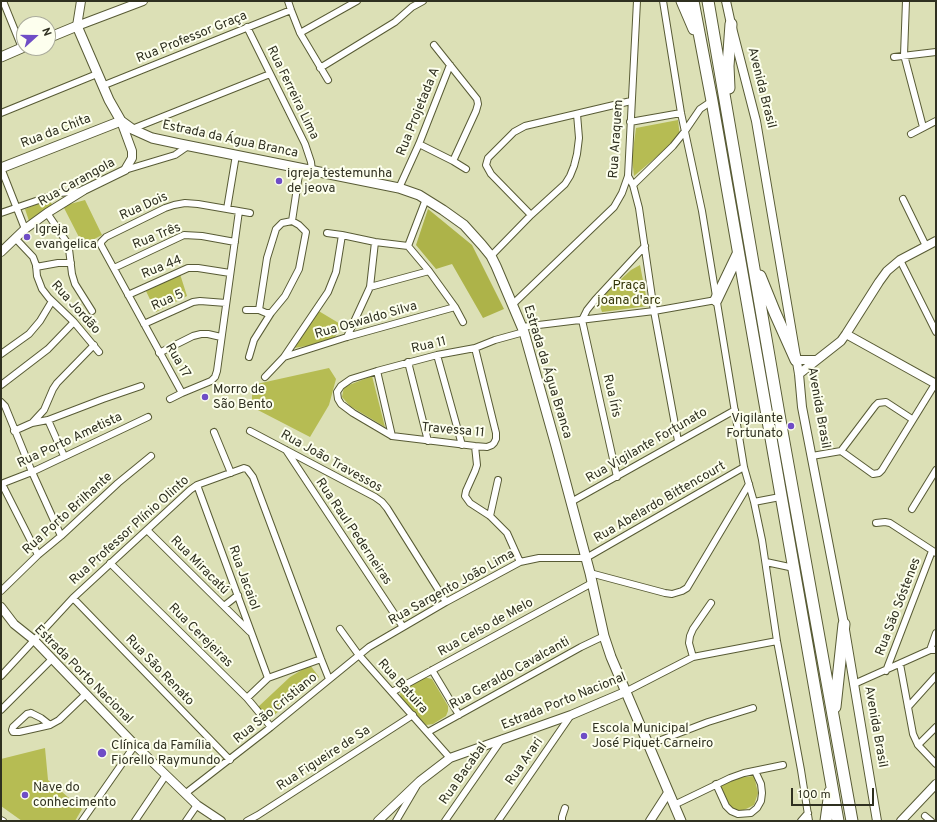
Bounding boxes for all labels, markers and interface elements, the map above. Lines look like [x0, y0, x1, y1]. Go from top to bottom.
street label: Rua Professor Graça [134, 9, 250, 67]
north arrow [16, 16, 56, 56]
text: N [38, 26, 54, 38]
street label: Rua Ferreira Lima [263, 44, 321, 142]
street label: Avenida Brasil [743, 46, 779, 130]
street label: Rua Projetada A [394, 66, 444, 158]
street label: Rua Araquem [606, 99, 628, 179]
street label: Rua da Chita [19, 112, 93, 152]
street label: Estrada da Água Branca [161, 118, 299, 162]
street label: Rua Carangola [36, 156, 118, 210]
place label: igreja testemunha de jeova [287, 166, 392, 197]
marker: igreja testemunha de jeova [274, 176, 284, 186]
street label: Rua Dois [117, 189, 171, 225]
street label: Rua Três [131, 220, 183, 254]
place label: Igreja evangelica [35, 222, 97, 253]
marker: Igreja evangelica [22, 232, 32, 242]
street label: Rua 44 [140, 253, 184, 283]
street label: Rua Jordão [47, 278, 103, 338]
park label: Praça joana d'arc [597, 278, 661, 309]
street label: Rua 5 [149, 287, 187, 315]
street label: Rua Oswaldo Silva [313, 299, 419, 343]
street label: Estrada da Água Branca [519, 303, 575, 441]
street label: Rua 11 [410, 334, 448, 358]
street label: Rua 17 [161, 341, 193, 381]
street label: Avenida Brasil [803, 366, 833, 450]
street label: Rua Íris [598, 373, 624, 419]
place label: Morro de São Bento [213, 382, 273, 413]
marker: Morro de São Bento [200, 392, 210, 402]
street label: Rua Vigilante Fortunato [584, 405, 710, 487]
street label: Rua Porto Ametista [15, 410, 125, 472]
place label: Vigilante Fortunato [726, 411, 783, 442]
street label: Travessa 11 [421, 420, 485, 442]
marker: Vigilante Fortunato [786, 421, 796, 431]
street label: Rua João Travessos [277, 428, 385, 496]
street label: Rua Abelardo Bittencourt [591, 459, 729, 547]
street label: Rua Porto Brilhante [20, 470, 116, 558]
street label: Rua Professor Plínio Olinto [67, 473, 193, 589]
street label: Rua Raul Pederneiras [311, 476, 395, 588]
street label: Rua Miracatú [167, 534, 231, 598]
street label: Rua Jacaiol [224, 544, 262, 612]
street label: Rua Sargento João Lima [386, 547, 518, 629]
street label: Rua São Sóstenes [873, 556, 925, 658]
street label: Rua Celso de Melo [436, 595, 536, 661]
street label: Rua Cerejeiras [165, 601, 235, 671]
street label: Estrada Porto Nacional [30, 622, 136, 728]
street label: Rua São Renato [121, 632, 197, 710]
street label: Rua Geraldo Cavalcanti [447, 635, 573, 713]
street label: Rua Batuira [373, 657, 431, 717]
street label: Rua São Cristiano [231, 670, 321, 748]
street label: Estrada Porto Nacional [499, 670, 629, 734]
street label: Avenida Brasil [860, 685, 890, 769]
place label: Escola Municipal José Piquet Carneiro [592, 721, 713, 752]
street label: Rua Figueire de Sa [274, 723, 374, 795]
marker: Escola Municipal José Piquet Carneiro [579, 731, 589, 741]
street label: Rua Arari [503, 735, 547, 789]
place label: Clínica da Família Fiorello Raymundo [111, 738, 220, 769]
street label: Rua Bacabal [437, 740, 491, 808]
marker: Clínica da Família Fiorello Raymundo [96, 747, 108, 759]
place label: Nave do conhecimento [33, 780, 116, 811]
scale bar [793, 780, 876, 806]
text: 100 m [798, 787, 831, 803]
marker: Nave do conhecimento [20, 790, 30, 800]

